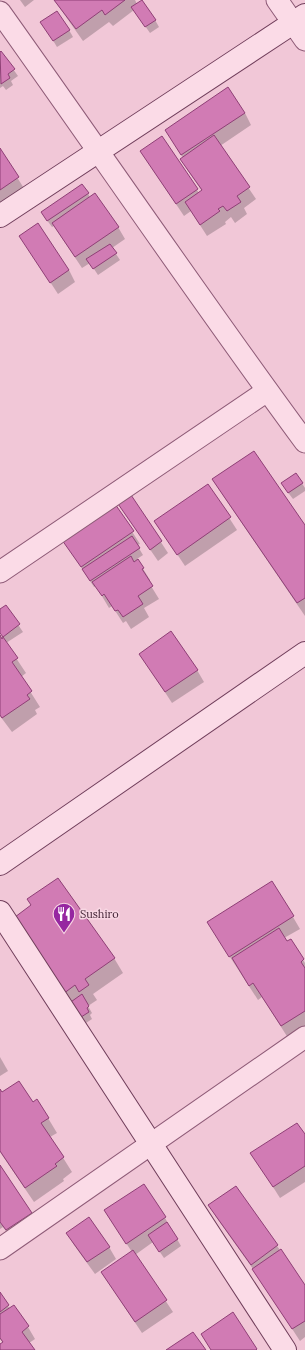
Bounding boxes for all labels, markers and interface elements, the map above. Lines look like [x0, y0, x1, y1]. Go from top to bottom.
restaurant icon: Sushiro [51, 901, 77, 934]
place label: Sushiro [80, 907, 119, 921]

